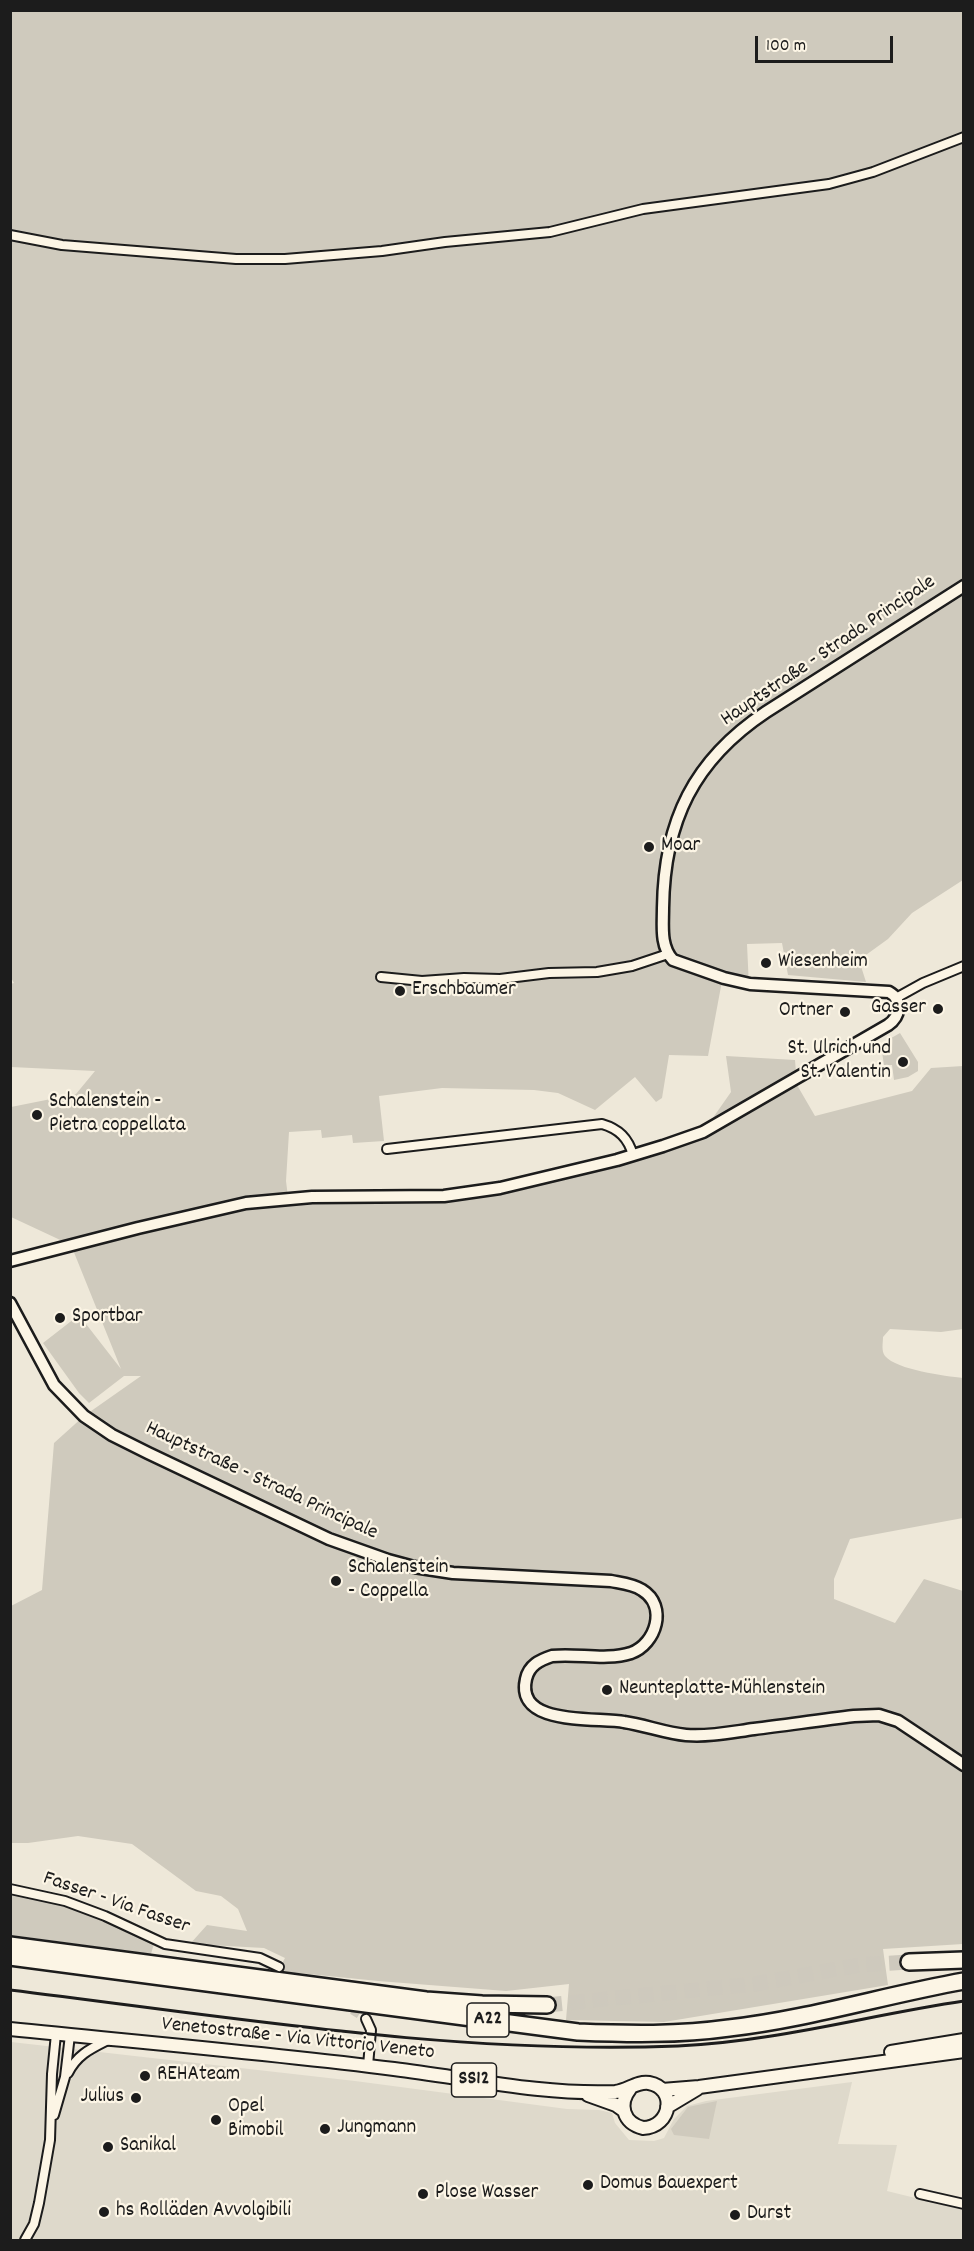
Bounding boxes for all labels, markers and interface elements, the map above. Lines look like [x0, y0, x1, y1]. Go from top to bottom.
scale bar [758, 24, 896, 62]
text: 100 m [766, 34, 806, 59]
street label: Hauptstraße - Strada Principale [717, 571, 941, 733]
place label: Moar [661, 834, 700, 860]
marker: Moar [642, 840, 656, 854]
place label: Wiesenheim [778, 950, 868, 976]
marker: Wiesenheim [759, 956, 773, 970]
place label: Erschbaumer [412, 978, 516, 1004]
marker: Erschbaumer [393, 984, 407, 998]
place label: Gasser [871, 996, 926, 1022]
place label: Ortner [779, 999, 833, 1025]
marker: Gasser [931, 1002, 945, 1016]
marker: Ortner [838, 1005, 852, 1019]
place label: St. Ulrich und St. Valentin [787, 1037, 891, 1087]
marker: St. Ulrich und St. Valentin [896, 1055, 910, 1069]
place label: Schalenstein - Pietra coppellata [49, 1090, 186, 1140]
marker: Schalenstein - Pietra coppellata [30, 1108, 44, 1122]
place label: Sportbar [72, 1305, 143, 1331]
marker: Sportbar [53, 1311, 67, 1325]
street label: Hauptstraße - Strada Principale [141, 1417, 381, 1547]
place label: Schalenstein - Coppella [348, 1556, 448, 1606]
marker: Schalenstein - Coppella [329, 1574, 343, 1588]
place label: Neunteplatte-Mühlenstein [619, 1677, 825, 1703]
marker: Neunteplatte-Mühlenstein [600, 1683, 614, 1697]
street label: Fasser - Via Fasser [39, 1867, 193, 1941]
road number: A22 [467, 2003, 509, 2037]
street label: Venetostraße - Via Vittorio Veneto [160, 2013, 436, 2067]
place label: REHAteam [157, 2063, 240, 2089]
road number: SS12 [452, 2063, 496, 2097]
marker: REHAteam [138, 2069, 152, 2083]
place label: Julius [81, 2085, 124, 2111]
marker: Julius [129, 2091, 143, 2105]
place label: Opel Bimobil [228, 2095, 284, 2145]
marker: Opel Bimobil [209, 2113, 223, 2127]
place label: Jungmann [337, 2116, 416, 2142]
marker: Jungmann [318, 2122, 332, 2136]
place label: Sanikal [120, 2134, 176, 2160]
marker: Sanikal [101, 2140, 115, 2154]
place label: Domus Bauexpert [600, 2172, 738, 2198]
marker: Domus Bauexpert [581, 2178, 595, 2192]
place label: Plose Wasser [435, 2181, 538, 2207]
marker: Plose Wasser [416, 2187, 430, 2201]
place label: hs Rolläden Avvolgibili [116, 2199, 291, 2225]
place label: Durst [747, 2202, 791, 2228]
marker: hs Rolläden Avvolgibili [97, 2205, 111, 2219]
marker: Durst [728, 2208, 742, 2222]

